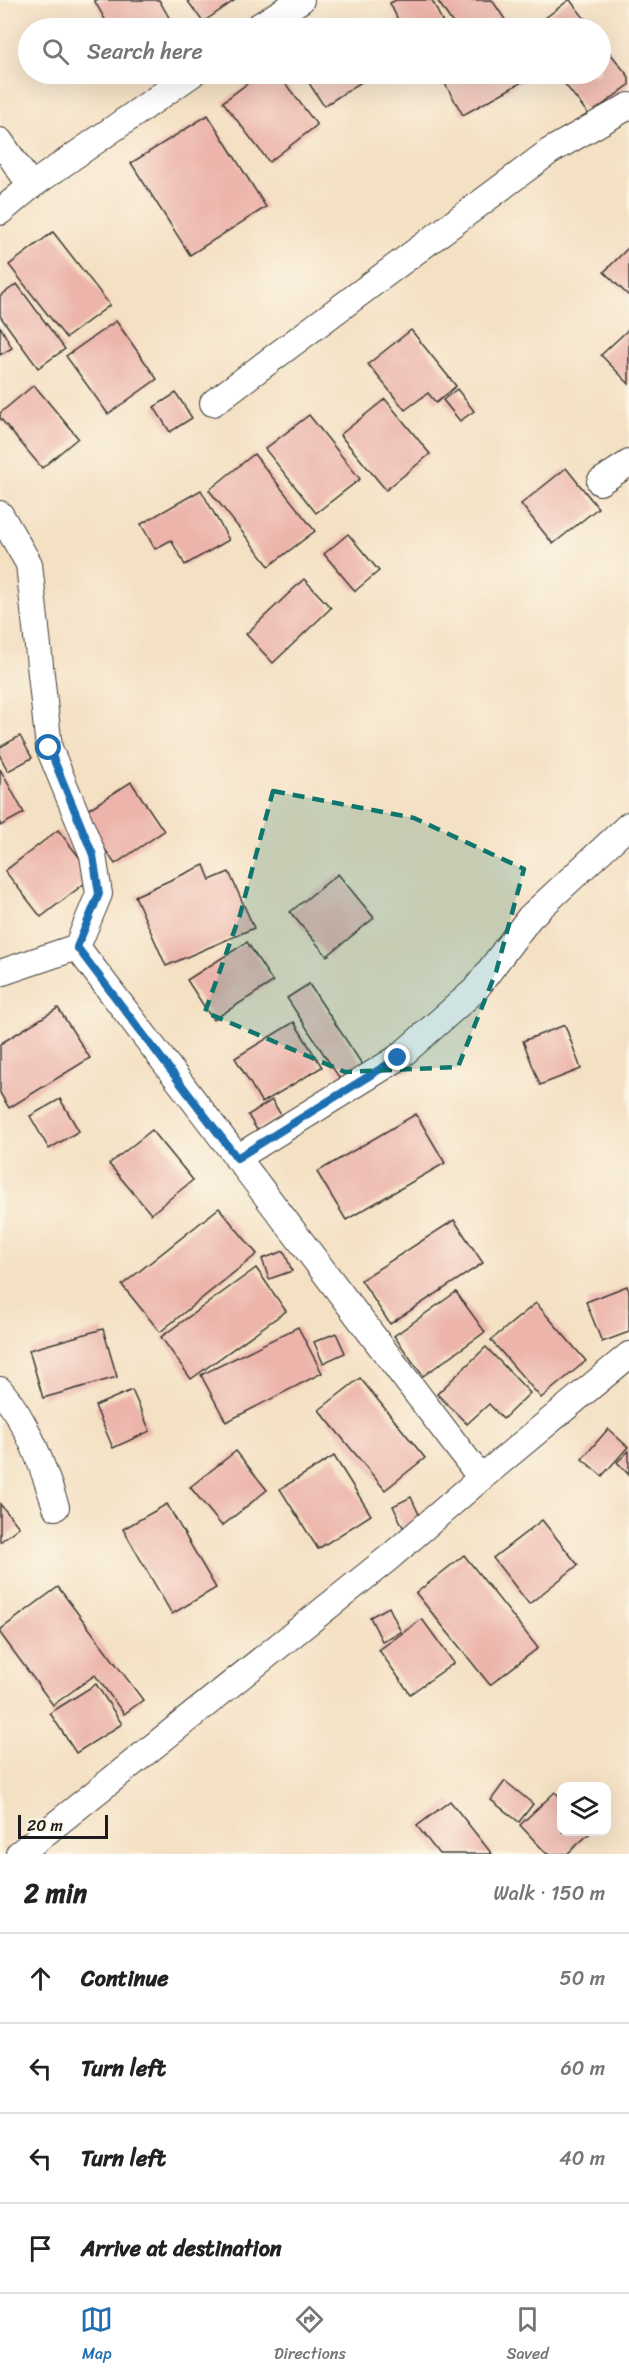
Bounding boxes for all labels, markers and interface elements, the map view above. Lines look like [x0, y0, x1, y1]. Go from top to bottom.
search box [18, 18, 611, 84]
text: Search here [87, 32, 203, 71]
icon: search [39, 35, 72, 68]
route start [35, 734, 61, 760]
route end [384, 1044, 410, 1070]
map controls [557, 1782, 611, 1836]
button: layers [557, 1782, 611, 1836]
text: 20 m [27, 1811, 63, 1840]
scale bar [18, 1812, 108, 1840]
text: 2 min [24, 1870, 87, 1916]
text: Walk · 150 m [493, 1876, 605, 1911]
text: Continue [81, 1959, 169, 1998]
text: 50 m [560, 1961, 605, 1996]
icon: ahead [24, 1962, 57, 1995]
text: Turn left [81, 2049, 166, 2088]
text: 60 m [560, 2051, 605, 2086]
icon: left [24, 2052, 57, 2085]
text: Turn left [81, 2139, 166, 2178]
text: 40 m [559, 2141, 605, 2176]
icon: left [24, 2142, 57, 2175]
text: Arrive at destination [81, 2229, 282, 2268]
icon: arrive [24, 2232, 57, 2265]
tab: Map [80, 2303, 113, 2368]
tab: Directions [274, 2303, 346, 2368]
tab: Saved [506, 2303, 549, 2368]

